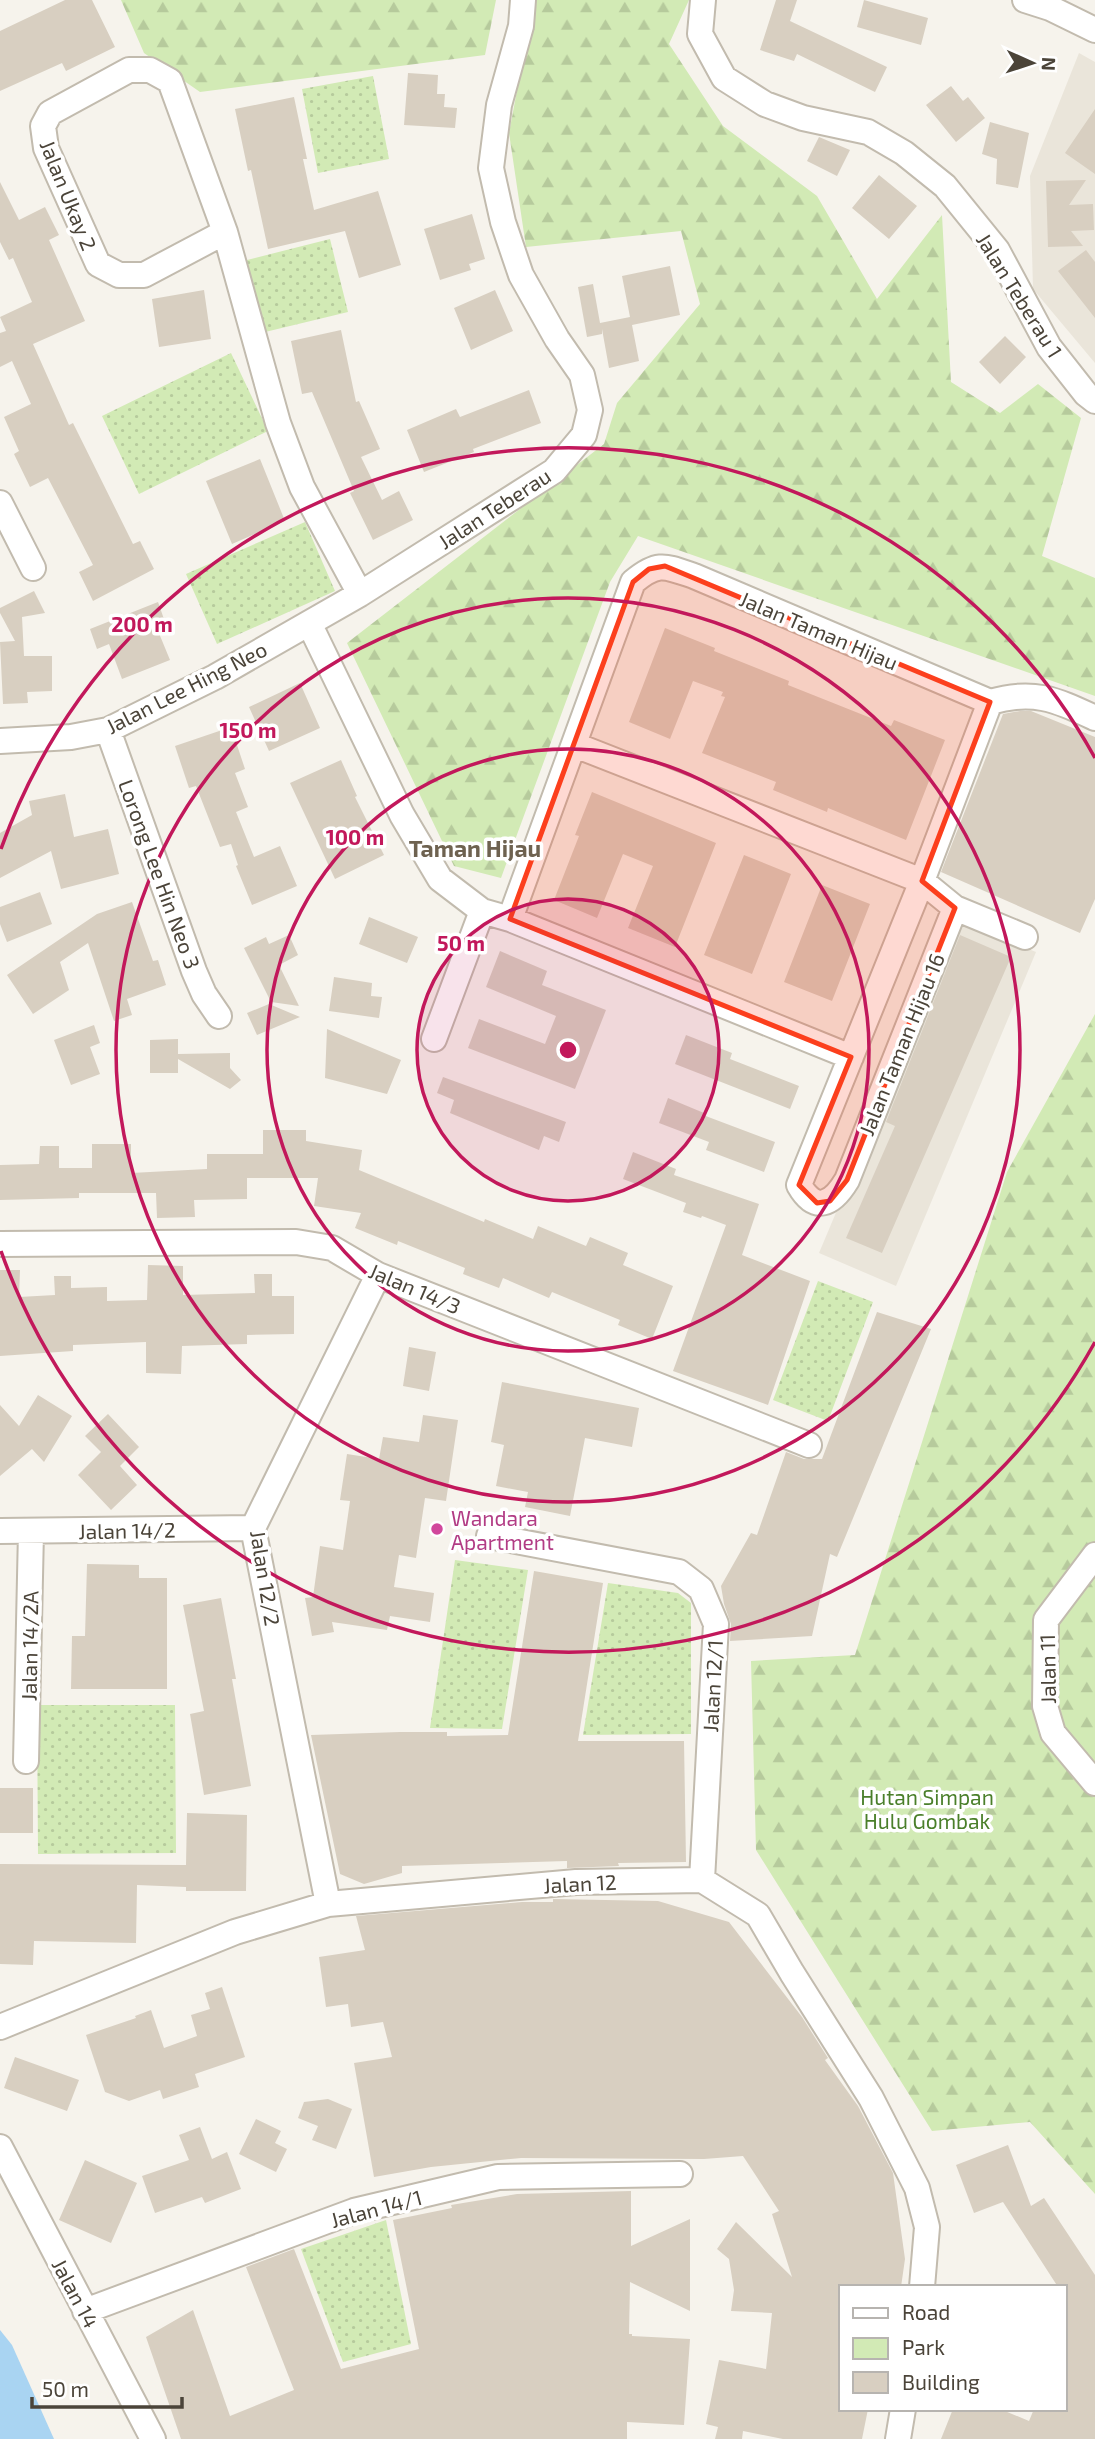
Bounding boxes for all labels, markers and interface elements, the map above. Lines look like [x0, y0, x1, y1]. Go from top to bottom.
north arrow [997, 28, 1067, 98]
text: N [1038, 56, 1061, 71]
street label: Jalan Ukay 2 [36, 136, 102, 254]
street label: Jalan Teberau 1 [972, 228, 1068, 362]
street label: Jalan Teberau [433, 462, 555, 554]
street label: Jalan Taman Hijau [736, 585, 902, 676]
text: 200 m [111, 611, 173, 636]
street label: Jalan Lee Hing Neo [101, 636, 271, 738]
text: 150 m [220, 717, 276, 742]
street label: Lorong Lee Hin Neo 3 [114, 776, 206, 972]
text: 100 m [326, 824, 384, 849]
district label: Taman Hijau [409, 834, 541, 862]
text: 50 m [437, 930, 485, 955]
street label: Jalan Taman Hijau 16 [853, 949, 950, 1139]
centre of rings [556, 1038, 580, 1062]
street label: Jalan 14/3 [365, 1258, 465, 1318]
place label: Wandara Apartment [451, 1505, 554, 1554]
street label: Jalan 14/2 [78, 1517, 176, 1543]
marker: Wandara Apartment [429, 1521, 445, 1537]
street label: Jalan 12/2 [246, 1529, 286, 1627]
street label: Jalan 14/2A [16, 1591, 42, 1701]
street label: Jalan 11 [1034, 1634, 1060, 1704]
street label: Jalan 12/1 [697, 1639, 727, 1733]
park label: Hutan Simpan Hulu Gombak [860, 1784, 994, 1833]
street label: Jalan 12 [543, 1869, 617, 1897]
street label: Jalan 14/1 [327, 2184, 425, 2232]
street label: Jalan 14 [47, 2254, 105, 2332]
legend [839, 2285, 1067, 2411]
text: Road [902, 2299, 950, 2324]
text: Park [902, 2334, 945, 2359]
scale bar [32, 2366, 182, 2410]
text: Building [902, 2369, 980, 2394]
text: 50 m [42, 2376, 89, 2401]

